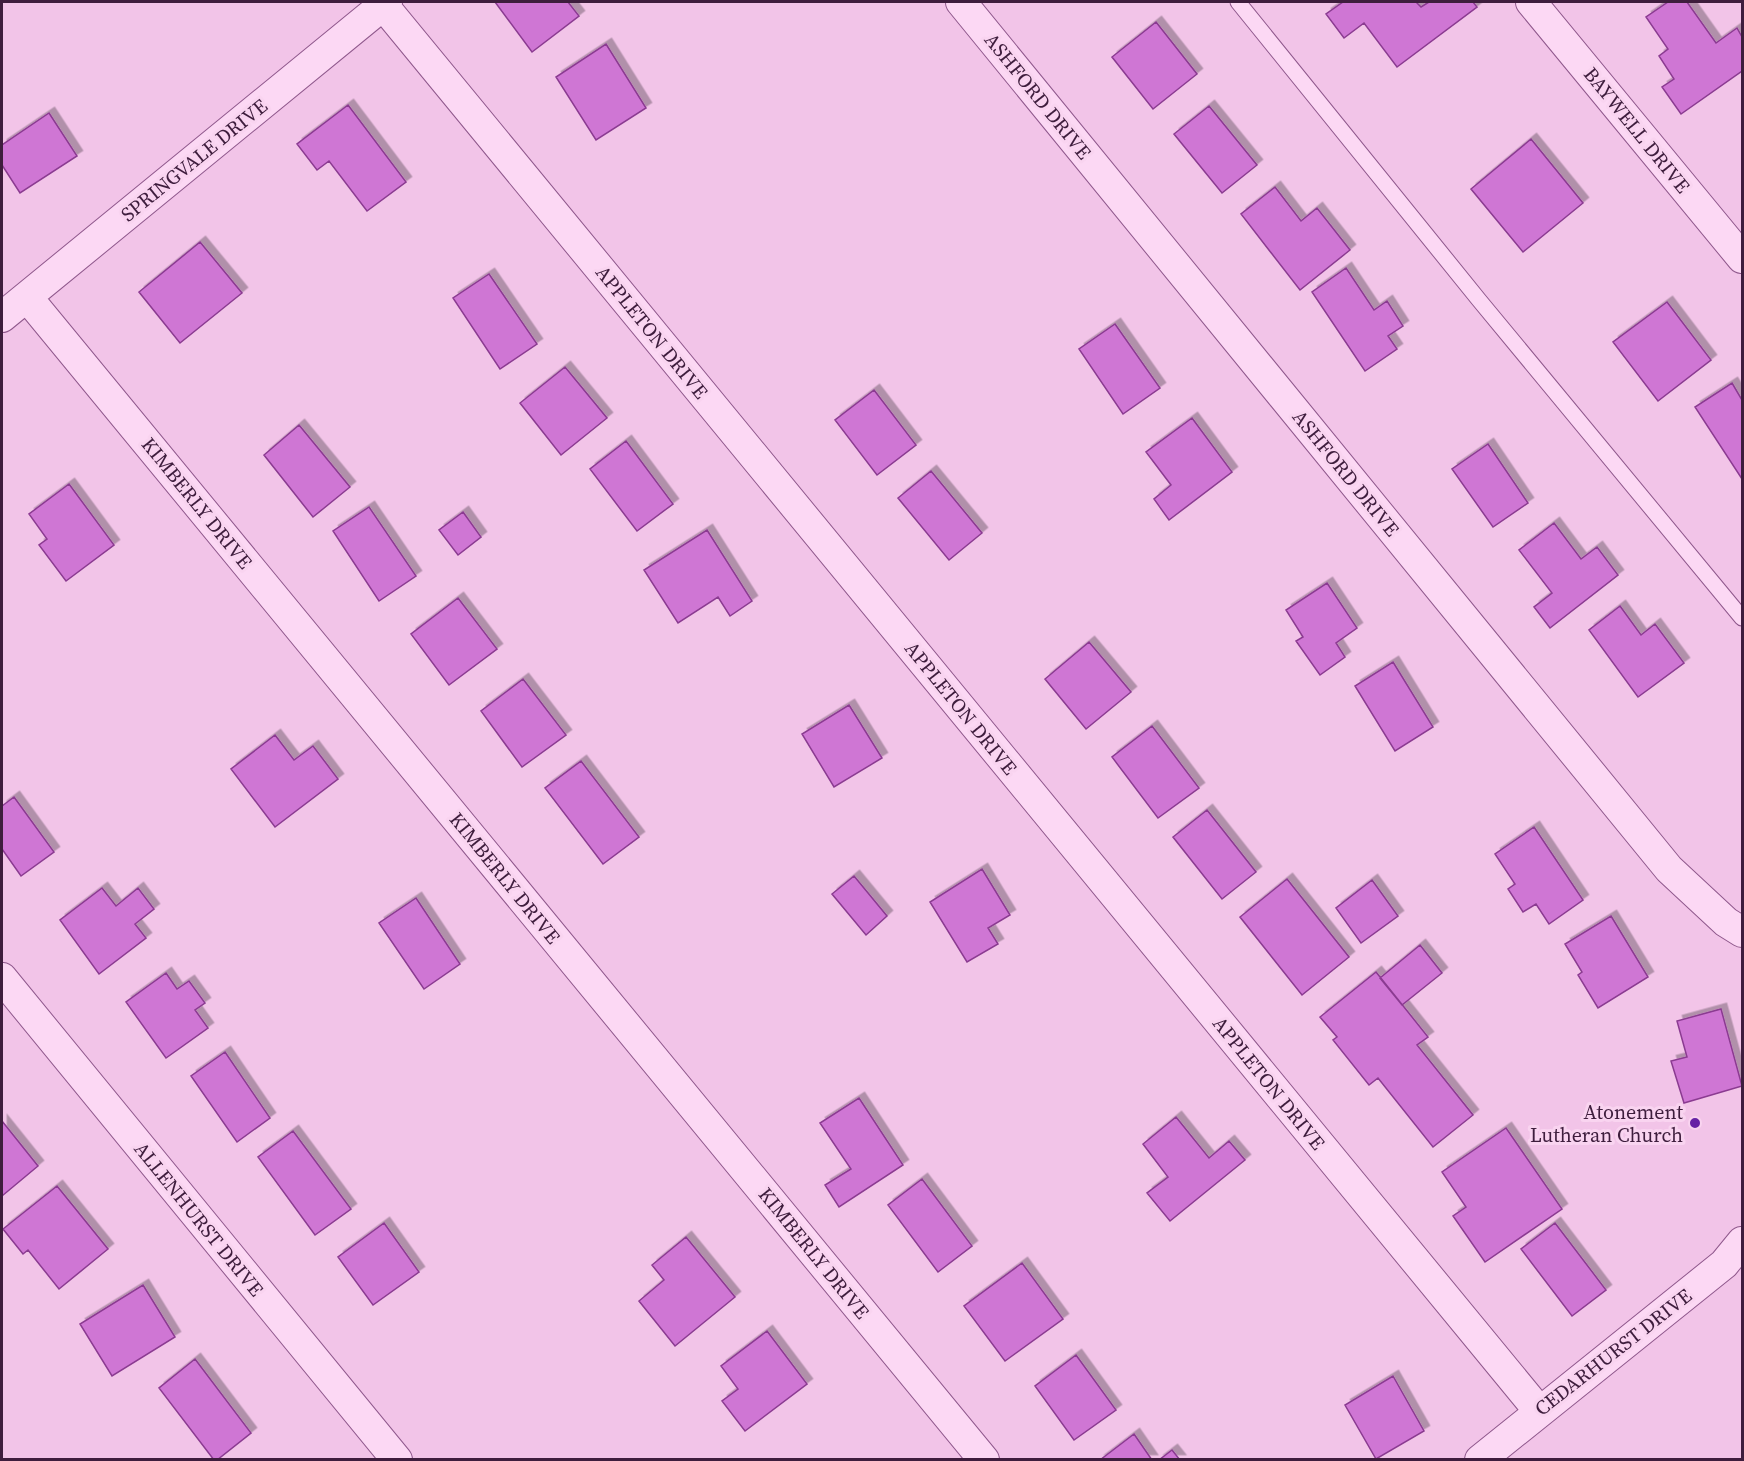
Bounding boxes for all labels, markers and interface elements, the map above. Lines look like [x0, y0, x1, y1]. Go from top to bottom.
street label: ASHFORD DRIVE [978, 27, 1098, 165]
street label: BAYWELL DRIVE [1577, 61, 1697, 199]
street label: SPRINGVALE DRIVE [115, 92, 273, 228]
street label: APPLETON DRIVE [589, 259, 715, 405]
street label: ASHFORD DRIVE [1286, 404, 1406, 542]
street label: KIMBERLY DRIVE [135, 431, 259, 575]
street label: APPLETON DRIVE [898, 635, 1024, 781]
street label: KIMBERLY DRIVE [443, 806, 567, 950]
street label: APPLETON DRIVE [1206, 1010, 1332, 1156]
place label: Atonement Lutheran Church [1530, 1098, 1683, 1149]
marker: Atonement Lutheran Church [1688, 1116, 1702, 1130]
street label: ALLENHURST DRIVE [128, 1136, 270, 1302]
street label: KIMBERLY DRIVE [752, 1181, 876, 1325]
street label: CEDARHURST DRIVE [1528, 1282, 1698, 1422]

